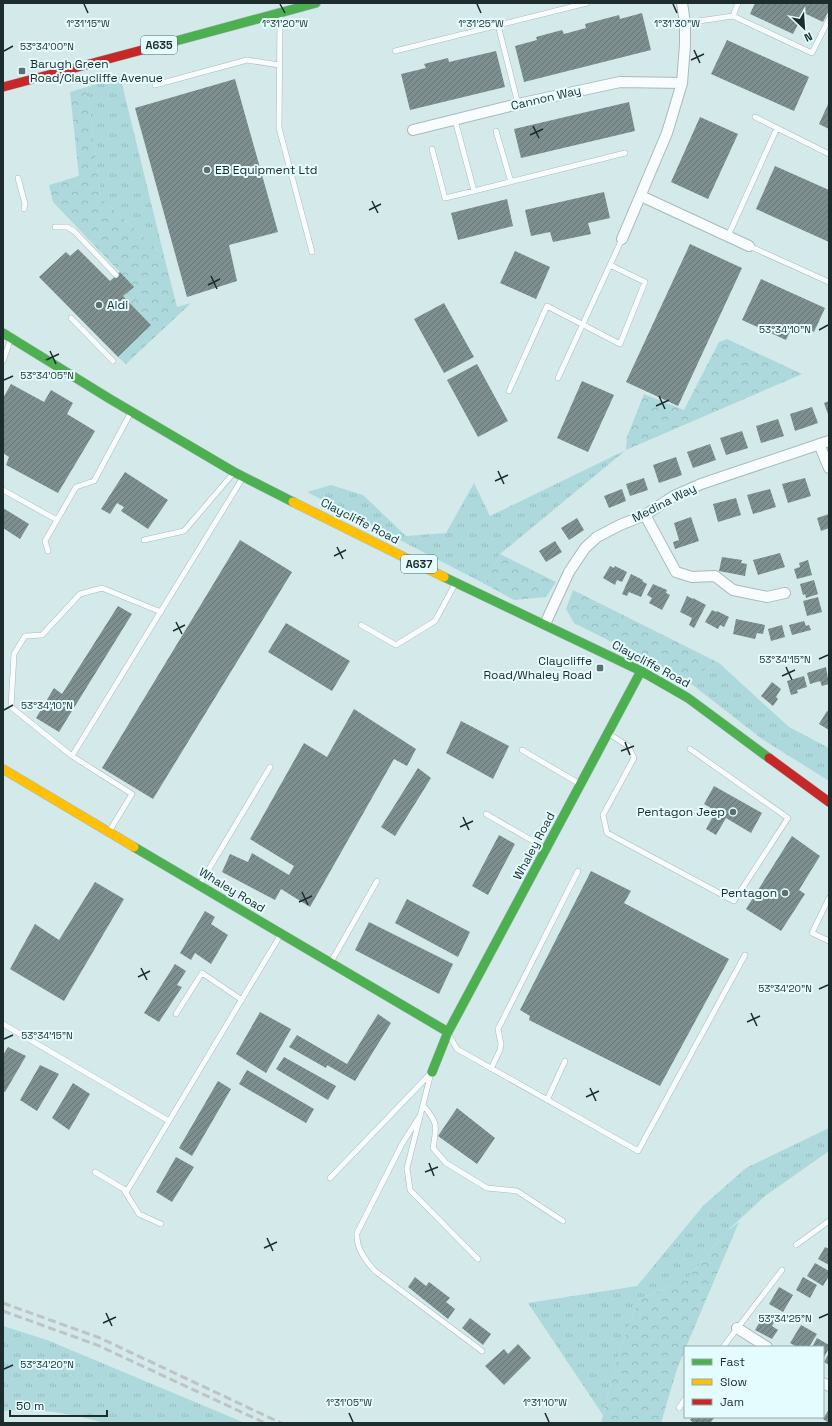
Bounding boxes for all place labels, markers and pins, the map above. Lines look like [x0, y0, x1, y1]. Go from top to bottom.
place label: Barugh Green Road/Claycliffe Avenue [30, 56, 163, 86]
marker: Barugh Green Road/Claycliffe Avenue [17, 66, 27, 76]
place label: EB Equipment Ltd [215, 162, 318, 178]
marker: EB Equipment Ltd [202, 165, 212, 175]
place label: Aldi [107, 297, 128, 313]
marker: Aldi [94, 300, 104, 310]
place label: Claycliffe Road/Whaley Road [483, 653, 592, 683]
marker: Claycliffe Road/Whaley Road [595, 663, 605, 673]
place label: Pentagon Jeep [637, 804, 725, 820]
marker: Pentagon Jeep [728, 807, 738, 817]
place label: Pentagon [721, 885, 777, 901]
marker: Pentagon [780, 888, 790, 898]

